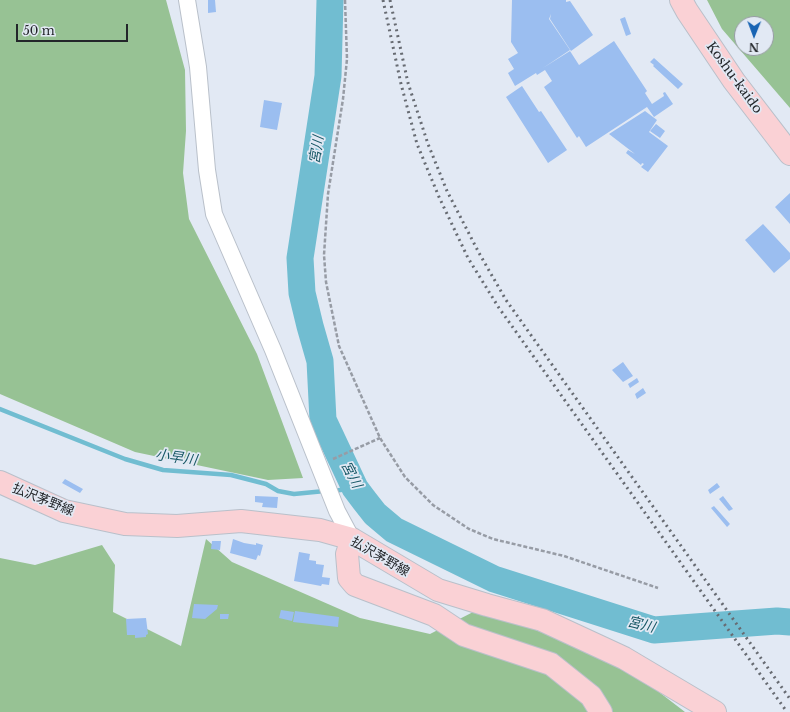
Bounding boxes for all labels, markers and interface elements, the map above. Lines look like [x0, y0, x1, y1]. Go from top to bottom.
scale bar [18, 16, 130, 42]
north arrow [734, 16, 774, 56]
text: 50 m [23, 23, 55, 38]
street label: Koshu-kaido [703, 39, 765, 117]
text: N [749, 40, 759, 54]
water label: 宮川 [307, 135, 327, 165]
water label: 小早川 [154, 447, 198, 469]
water label: 宮川 [337, 459, 365, 491]
street label: 払沢茅野線 [10, 481, 76, 519]
street label: 払沢茅野線 [348, 534, 412, 580]
water label: 宮川 [625, 613, 657, 637]

